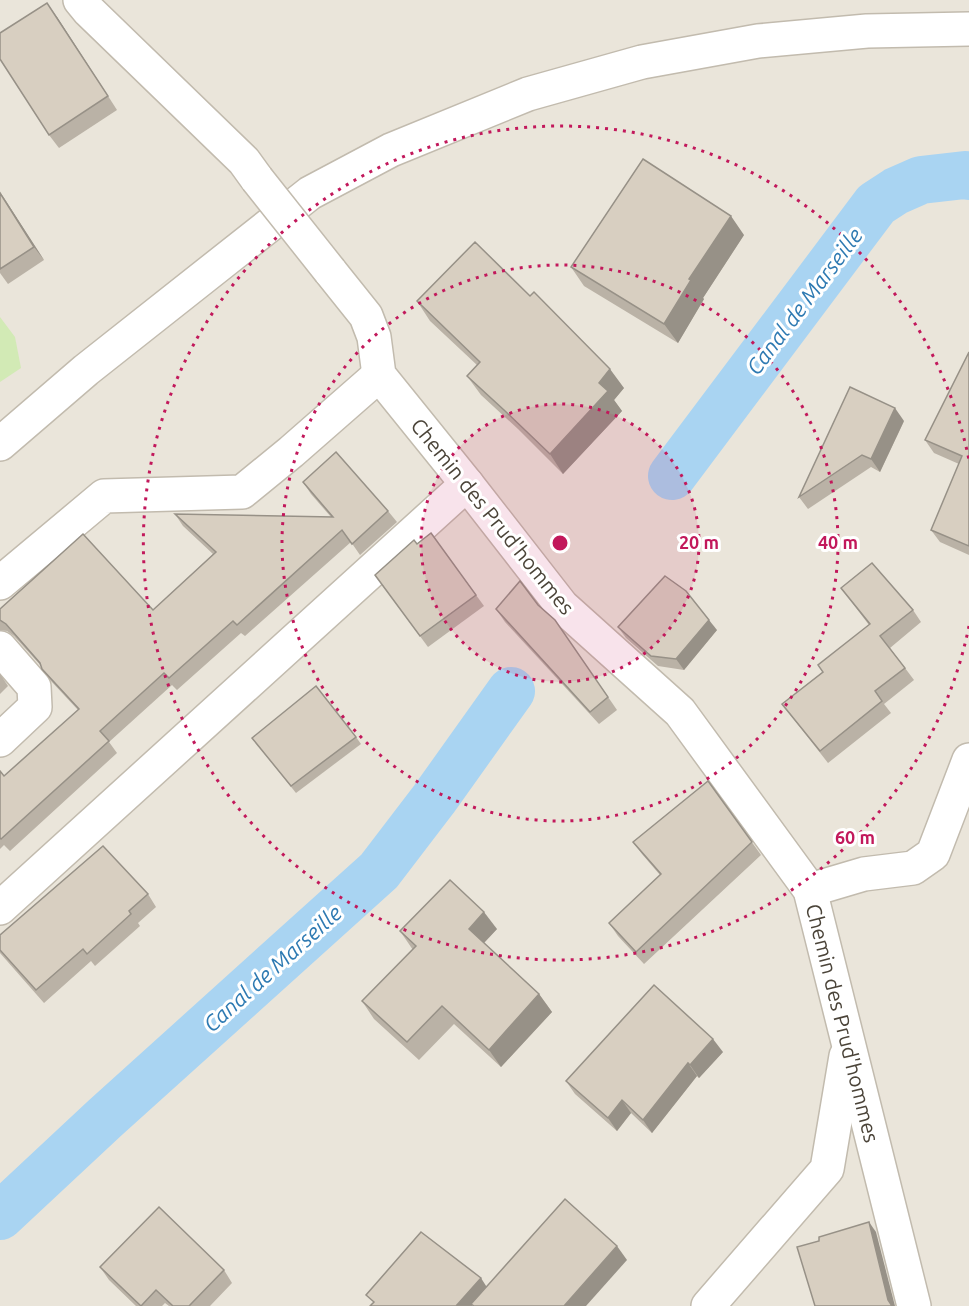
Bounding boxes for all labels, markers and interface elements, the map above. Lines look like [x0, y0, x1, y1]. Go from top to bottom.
water label: Canal de Marseille [741, 223, 867, 379]
street label: Chemin des Prud'hommes [406, 413, 580, 619]
text: 20 m [679, 532, 719, 552]
text: 40 m [818, 532, 858, 552]
centre of rings [550, 533, 570, 553]
text: 60 m [835, 827, 875, 847]
water label: Canal de Marseille [198, 900, 346, 1036]
street label: Chemin des Prud'hommes [802, 901, 884, 1145]

